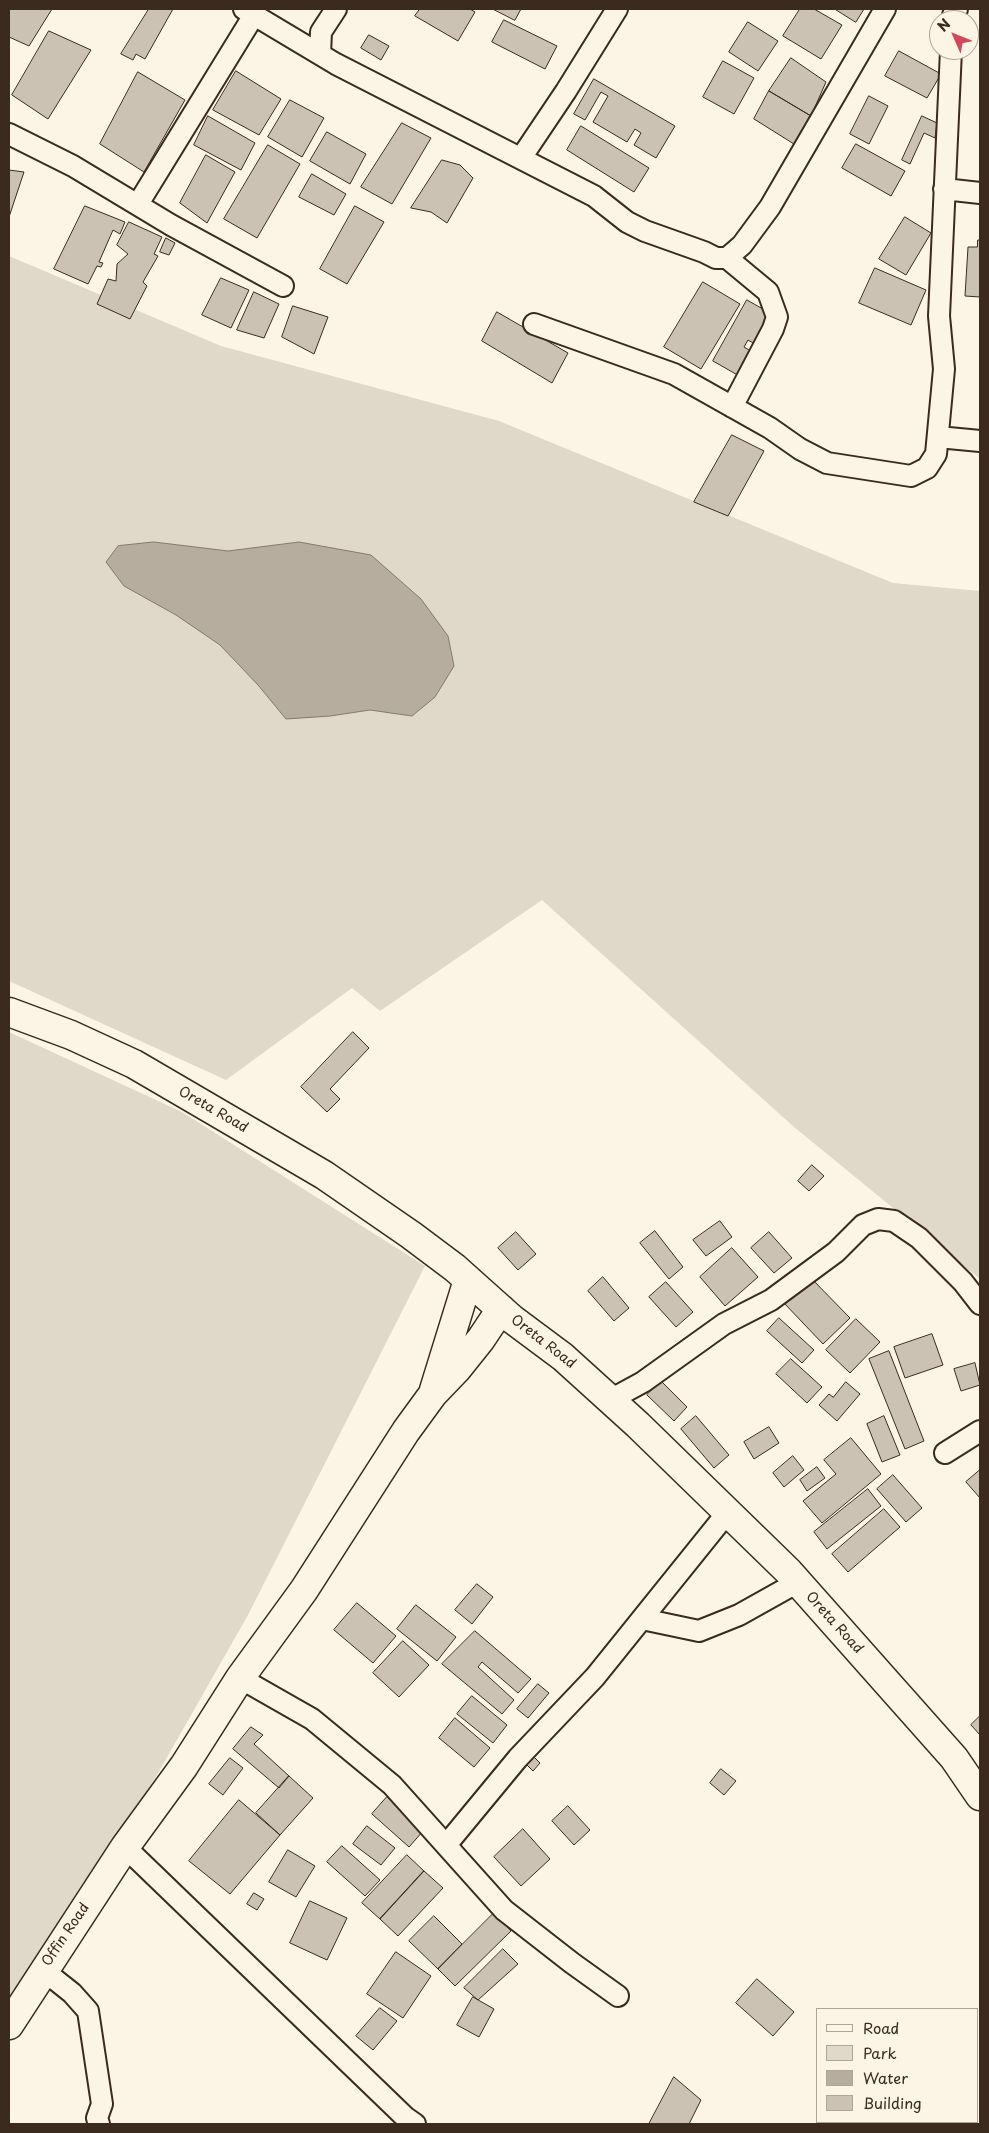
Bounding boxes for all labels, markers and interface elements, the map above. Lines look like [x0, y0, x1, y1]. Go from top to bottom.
north arrow [929, 10, 979, 60]
text: N [932, 14, 955, 36]
street label: Oreta Road [175, 1083, 251, 1137]
street label: Oreta Road [507, 1311, 579, 1373]
street label: Oreta Road [802, 1589, 866, 1657]
street label: Offin Road [39, 1900, 93, 1970]
legend [816, 2008, 979, 2123]
text: Road [863, 2016, 899, 2039]
text: Park [863, 2041, 897, 2064]
text: Water [863, 2066, 908, 2089]
text: Building [863, 2091, 922, 2114]

